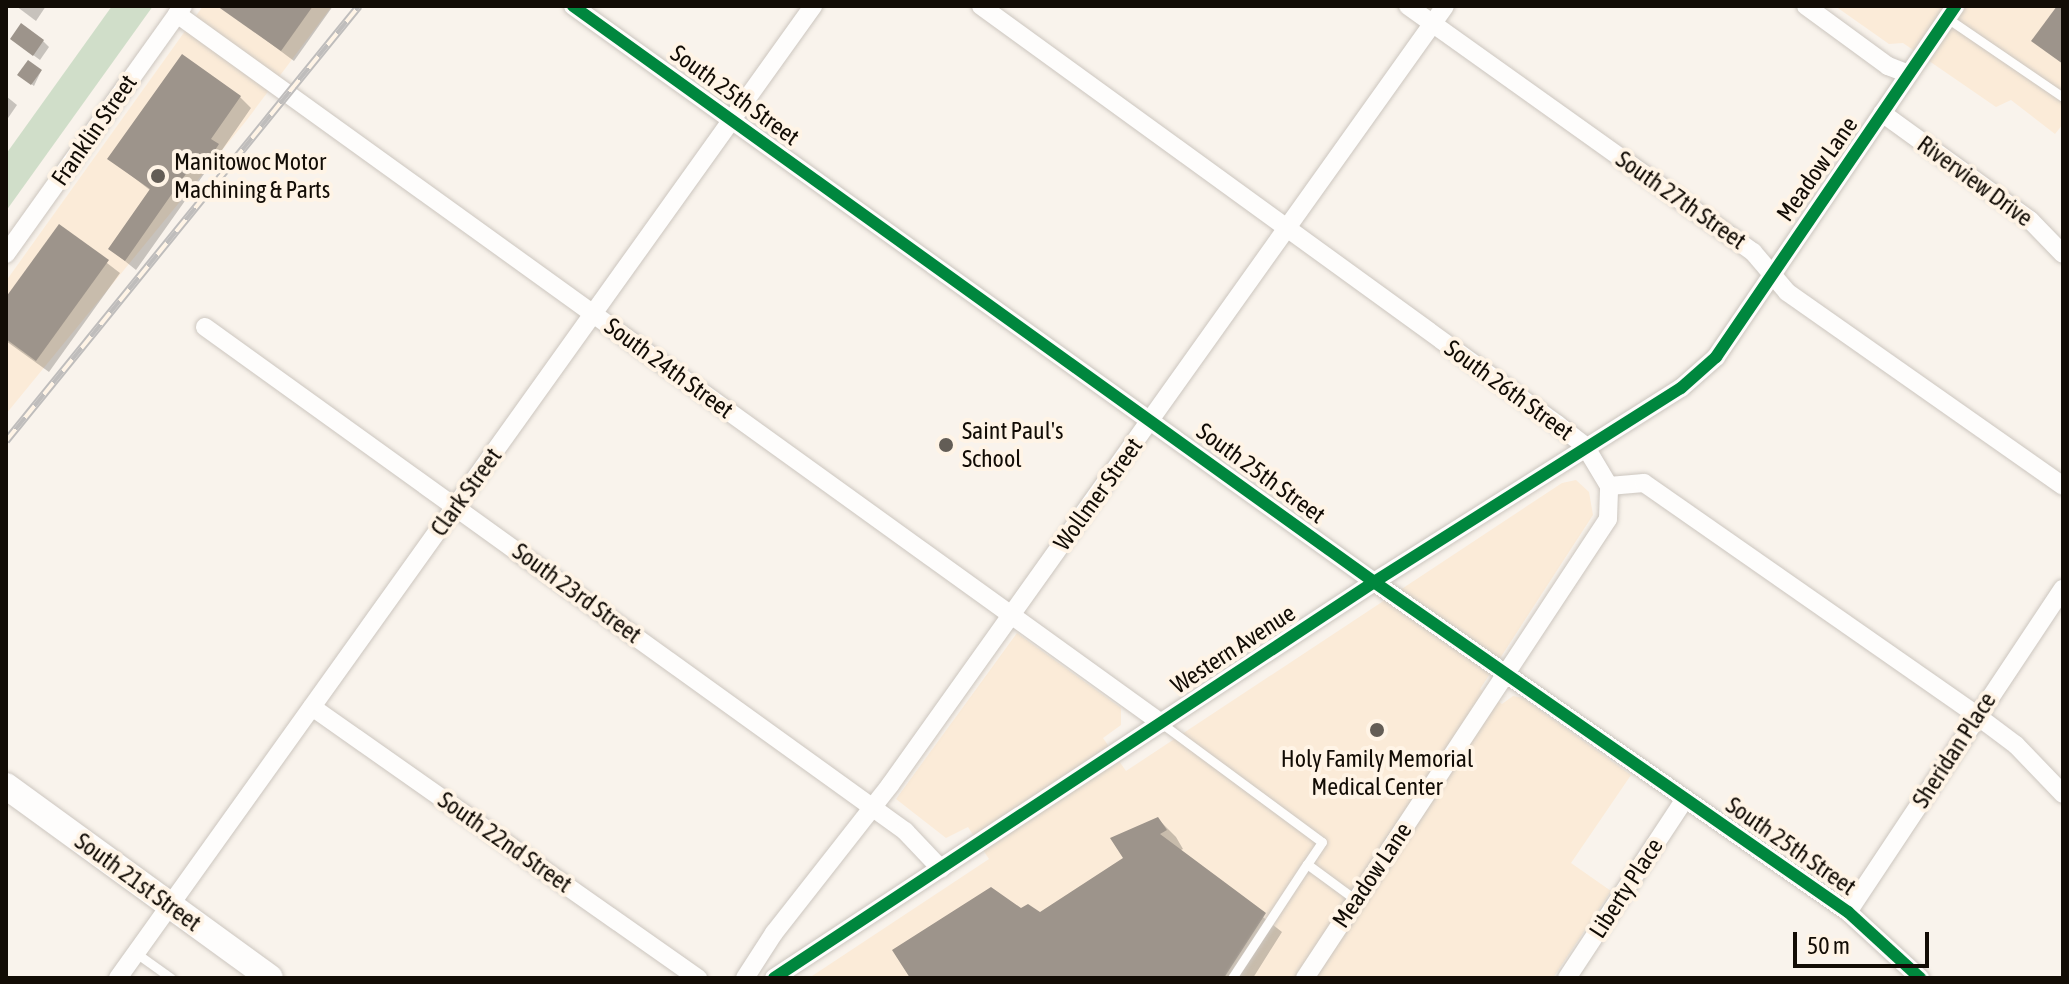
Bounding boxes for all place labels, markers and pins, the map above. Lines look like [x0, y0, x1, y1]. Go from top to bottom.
place label: Manitowoc Motor Machining & Parts [174, 148, 330, 204]
marker: Manitowoc Motor Machining & Parts [149, 167, 167, 185]
place label: Saint Paul's School [962, 417, 1063, 473]
marker: Saint Paul's School [937, 436, 955, 454]
marker: Holy Family Memorial Medical Center [1366, 719, 1388, 741]
place label: Holy Family Memorial Medical Center [1281, 745, 1473, 801]

